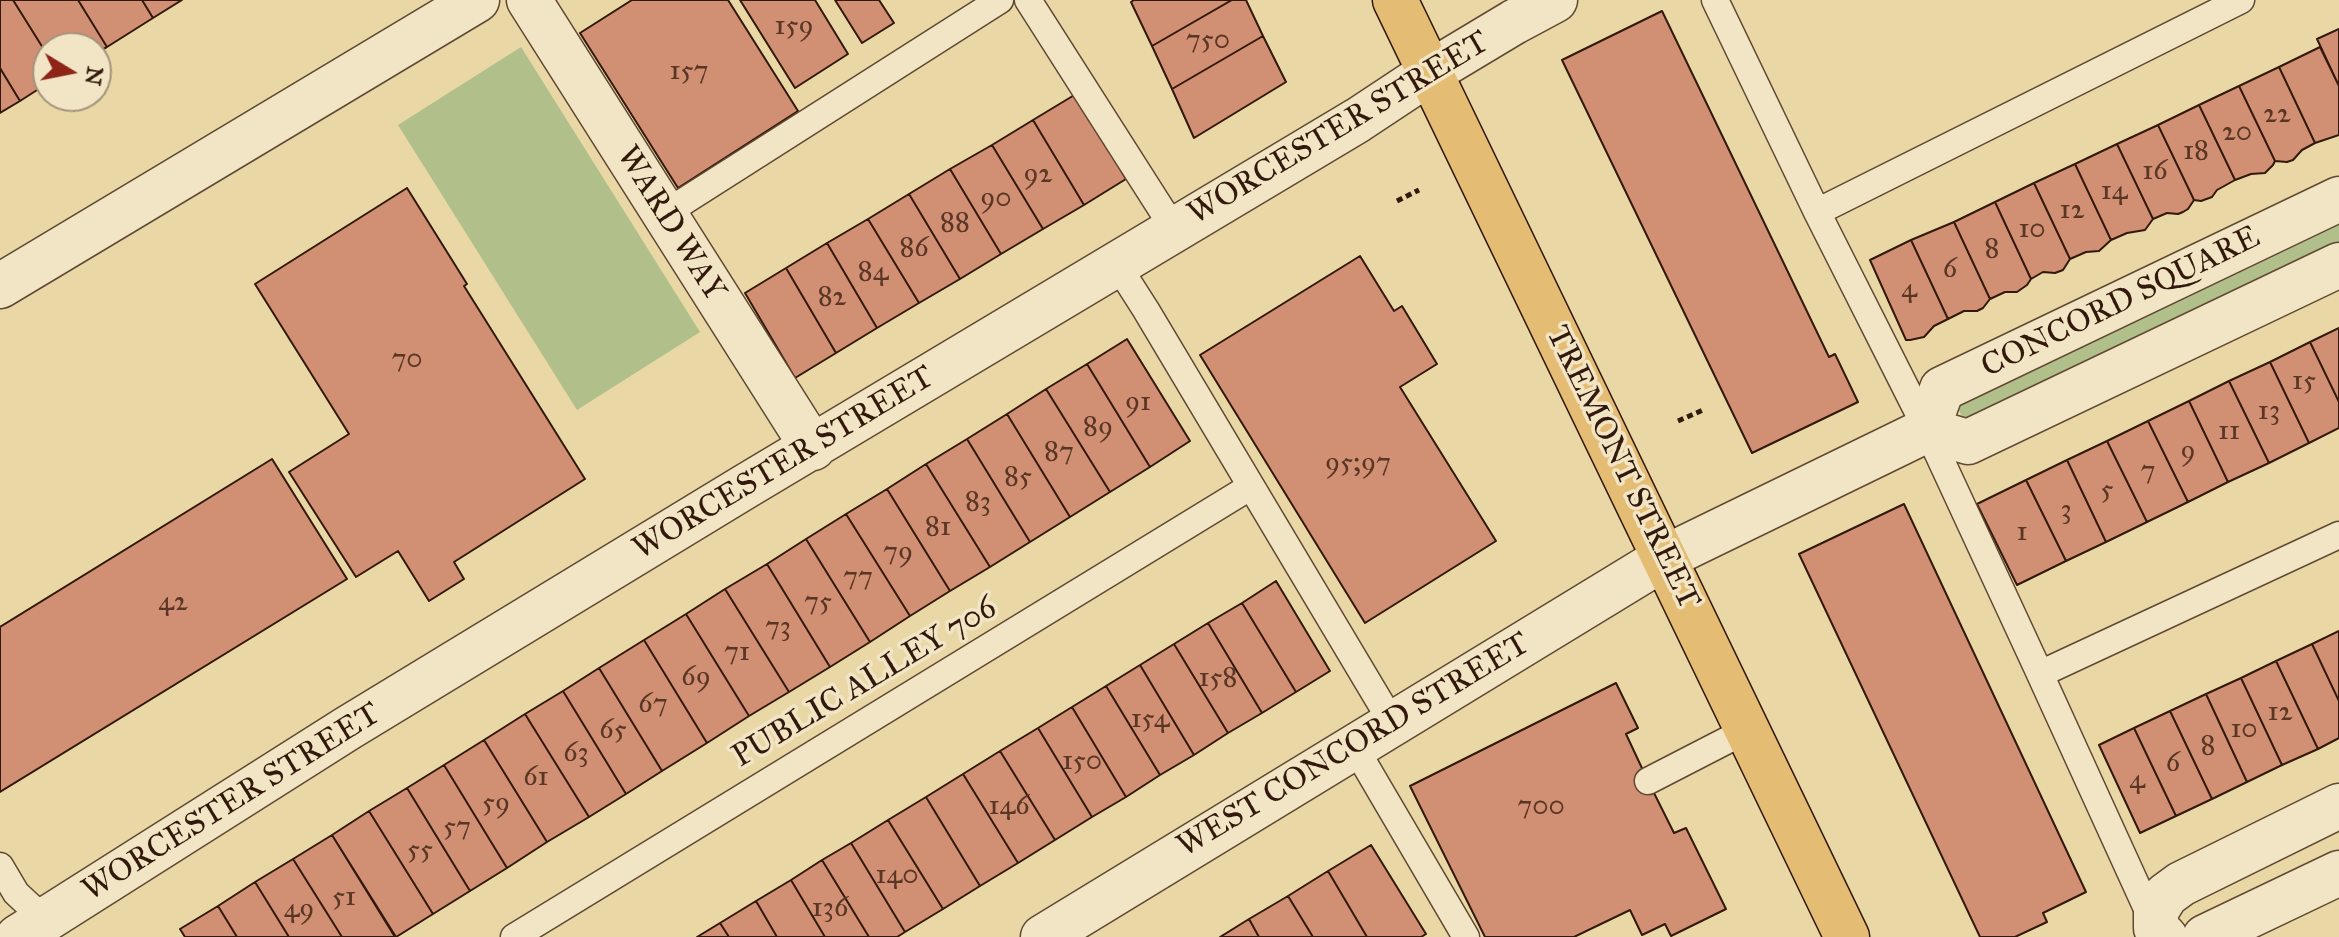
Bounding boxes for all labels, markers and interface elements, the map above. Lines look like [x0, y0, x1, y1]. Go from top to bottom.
house number: 159 [775, 10, 813, 44]
street label: WORCESTER STREET [1182, 24, 1496, 234]
house number: 750 [1186, 24, 1230, 58]
north arrow [32, 32, 112, 112]
house number: 157 [670, 55, 708, 89]
text: N [79, 64, 109, 87]
house number: 22 [2263, 98, 2291, 132]
house number: 20 [2222, 116, 2252, 150]
house number: 18 [2183, 135, 2209, 169]
street label: WARD WAY [607, 139, 733, 309]
house number: 16 [2142, 155, 2168, 189]
house number: 92 [1024, 158, 1052, 192]
house number: 14 [2101, 175, 2127, 209]
house number: 90 [980, 182, 1012, 216]
house number: 12 [2060, 194, 2084, 228]
house number: 88 [940, 207, 970, 241]
house number: 10 [2018, 213, 2046, 247]
street label: CONCORD SQUARE [1976, 219, 2266, 387]
house number: 86 [899, 232, 929, 266]
house number: 8 [1985, 233, 1999, 267]
house number: 6 [1943, 253, 1957, 287]
house number: 84 [858, 256, 888, 290]
house number: 4 [1901, 273, 1917, 307]
house number: 82 [818, 281, 846, 315]
street label: TREMONT STREET [1537, 320, 1707, 616]
house number: 70 [391, 343, 423, 377]
street label: WORCESTER STREET [627, 359, 941, 569]
house number: 15 [2292, 365, 2316, 399]
house number: 91 [1125, 386, 1151, 420]
house number: 13 [2258, 395, 2280, 429]
house number: 89 [1083, 411, 1113, 445]
house number: 11 [2218, 415, 2240, 449]
house number: 9 [2180, 435, 2196, 469]
house number: 87 [1044, 436, 1074, 470]
house number: 95;97 [1325, 447, 1391, 481]
house number: 7 [2141, 455, 2155, 489]
house number: 85 [1004, 461, 1032, 495]
house number: 5 [2100, 474, 2114, 508]
house number: 83 [965, 486, 991, 520]
house number: 3 [2060, 494, 2072, 528]
house number: 81 [925, 511, 951, 545]
house number: 1 [2016, 516, 2028, 550]
house number: 79 [883, 536, 913, 570]
house number: 77 [843, 561, 873, 595]
house number: 42 [158, 586, 188, 620]
house number: 75 [804, 586, 832, 620]
street label: PUBLIC ALLEY 706 [726, 589, 1004, 777]
house number: 73 [765, 611, 791, 645]
street label: WEST CONCORD STREET [1171, 625, 1537, 867]
house number: 71 [724, 636, 750, 670]
house number: 69 [681, 661, 711, 695]
house number: 158 [1199, 662, 1237, 696]
house number: 67 [638, 688, 668, 722]
street label: WORCESTER STREET [76, 696, 388, 910]
house number: 12 [2268, 696, 2292, 730]
house number: 154 [1131, 703, 1169, 737]
house number: 10 [2230, 713, 2258, 747]
house number: 65 [599, 714, 627, 748]
house number: 8 [2201, 730, 2215, 764]
house number: 63 [563, 737, 589, 771]
house number: 150 [1062, 745, 1102, 779]
house number: 6 [2166, 747, 2180, 781]
house number: 61 [523, 761, 549, 795]
house number: 4 [2129, 764, 2145, 798]
house number: 59 [482, 787, 510, 821]
house number: 146 [988, 790, 1030, 824]
house number: 700 [1517, 790, 1565, 824]
house number: 57 [443, 811, 471, 845]
house number: 55 [407, 834, 433, 868]
house number: 140 [876, 859, 918, 893]
house number: 51 [332, 881, 356, 915]
house number: 136 [812, 892, 848, 926]
house number: 49 [284, 893, 314, 927]

